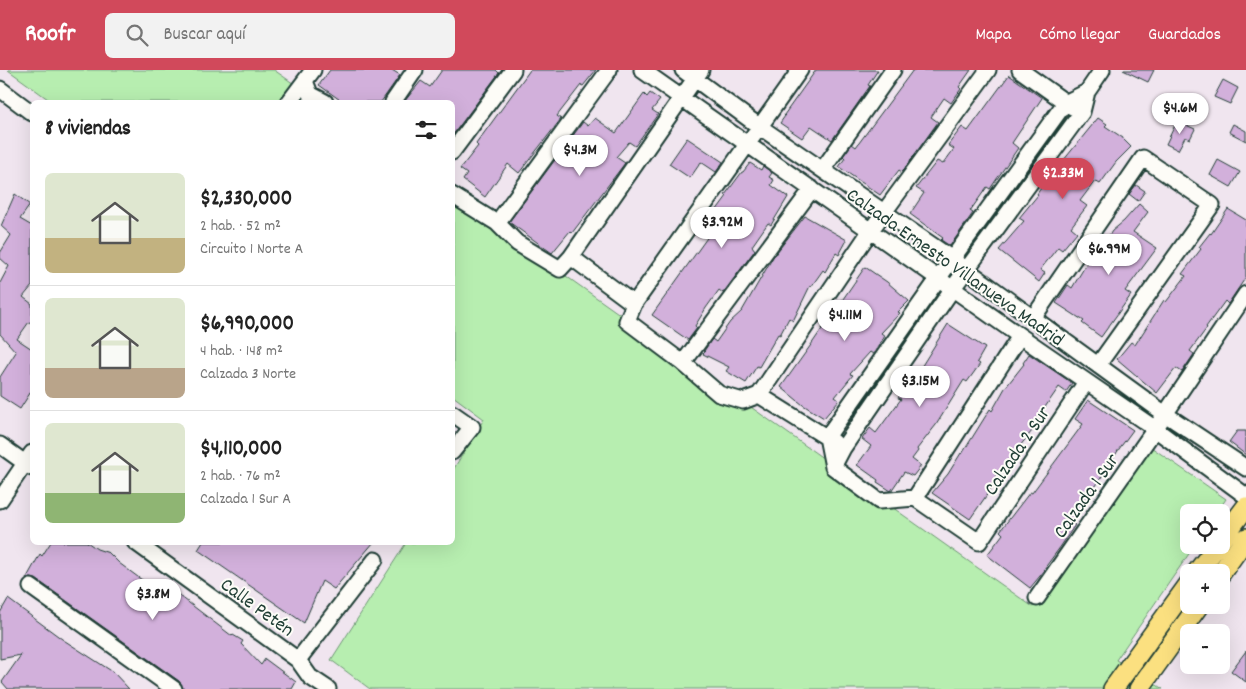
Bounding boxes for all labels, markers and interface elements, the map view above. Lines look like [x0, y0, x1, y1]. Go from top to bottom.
search box [105, 13, 455, 58]
text: Roofr [25, 18, 75, 52]
icon: search [123, 21, 151, 49]
text: Buscar aquí [163, 22, 246, 49]
text: Mapa [975, 23, 1011, 48]
text: Cómo llegar [1039, 23, 1120, 48]
text: Guardados [1148, 23, 1221, 48]
pin: $4.6M [1145, 92, 1215, 135]
text: $4.6M [1163, 97, 1197, 120]
text: 8 viviendas [45, 115, 131, 145]
icon: filters [412, 116, 440, 144]
pin: $4.3M [545, 134, 615, 177]
text: $4.3M [563, 139, 597, 162]
pin: $2.33M [1022, 158, 1104, 200]
text: $2.33M [1042, 162, 1084, 185]
street label: Calzada Ernesto Villanueva Madrid [840, 182, 1069, 355]
text: $2,330,000 [200, 185, 292, 215]
icon: home [85, 193, 145, 253]
pin: $3.92M [681, 206, 763, 249]
text: $3.92M [701, 211, 743, 234]
text: 2 hab. · 52 m² [200, 215, 281, 238]
pin: $6.99M [1068, 234, 1150, 276]
text: Circuito 1 Norte A [200, 238, 303, 261]
text: $6.99M [1088, 238, 1130, 261]
pin: $4.11M [804, 300, 886, 342]
text: $4.11M [828, 304, 862, 327]
text: $6,990,000 [200, 310, 294, 340]
icon: home [85, 318, 145, 378]
text: 4 hab. · 148 m² [200, 340, 283, 363]
text: Calzada 3 Norte [200, 363, 296, 386]
pin: $3.15M [879, 366, 961, 408]
text: $3.15M [901, 370, 939, 393]
street label: Calzada 2 Sur [978, 401, 1059, 502]
text: $4,110,000 [200, 435, 282, 465]
icon: home [85, 443, 145, 503]
street label: Calzada 1 Sur [1048, 448, 1127, 545]
text: 2 hab. · 76 m² [200, 465, 281, 488]
text: Calzada 1 Sur A [200, 488, 291, 511]
map controls [1180, 504, 1230, 674]
button: locate [1180, 504, 1230, 554]
button: + [1180, 564, 1230, 614]
street label: Calle Petén [214, 572, 299, 645]
pin: $3.8M [118, 578, 188, 621]
text: $3.8M [136, 583, 170, 606]
button: − [1180, 624, 1230, 674]

